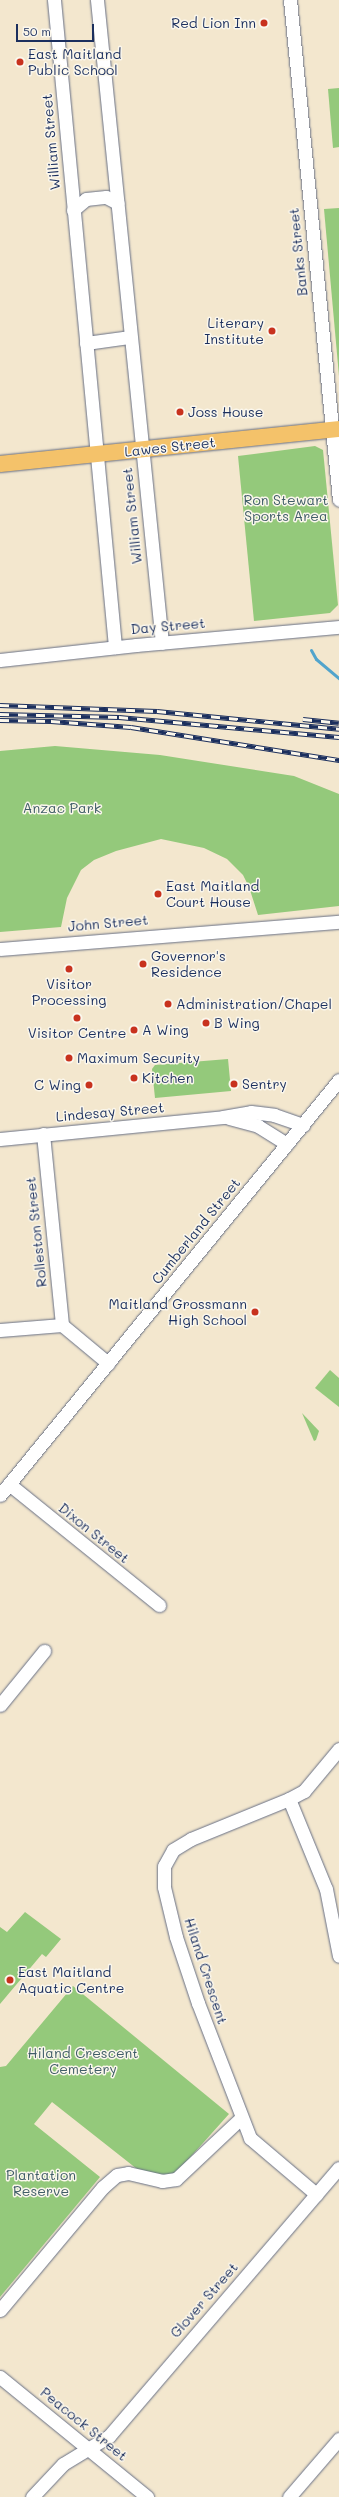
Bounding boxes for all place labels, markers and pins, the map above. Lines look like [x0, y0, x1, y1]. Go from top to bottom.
place label: Red Lion Inn [171, 15, 256, 31]
marker: Red Lion Inn [259, 18, 269, 28]
place label: East Maitland Public School [28, 46, 121, 78]
marker: East Maitland Public School [15, 57, 25, 67]
place label: Literary Institute [204, 315, 264, 348]
marker: Literary Institute [267, 326, 277, 336]
place label: Joss House [188, 404, 263, 420]
marker: Joss House [175, 407, 185, 417]
place label: East Maitland Court House [166, 878, 259, 910]
marker: East Maitland Court House [153, 889, 163, 899]
place label: Governor's Residence [151, 948, 226, 980]
marker: Governor's Residence [138, 959, 148, 969]
marker: Visitor Processing [64, 964, 74, 974]
place label: Visitor Processing [32, 976, 106, 1008]
place label: Administration/Chapel [176, 996, 332, 1012]
marker: Administration/Chapel [163, 999, 173, 1009]
marker: Visitor Centre [72, 1013, 82, 1023]
place label: B Wing [214, 1015, 260, 1031]
marker: B Wing [201, 1018, 211, 1028]
place label: A Wing [142, 1022, 189, 1038]
place label: Visitor Centre [28, 1025, 126, 1041]
marker: A Wing [129, 1025, 139, 1035]
place label: Maximum Security [77, 1050, 200, 1066]
marker: Maximum Security [64, 1053, 74, 1063]
place label: Kitchen [142, 1070, 193, 1086]
marker: Kitchen [129, 1073, 139, 1083]
place label: Sentry [242, 1076, 287, 1092]
place label: C Wing [34, 1077, 81, 1093]
marker: Sentry [229, 1079, 239, 1089]
marker: C Wing [84, 1080, 94, 1090]
place label: Maitland Grossmann High School [109, 1296, 247, 1328]
marker: Maitland Grossmann High School [250, 1307, 260, 1317]
place label: East Maitland Aquatic Centre [18, 1964, 124, 1996]
marker: East Maitland Aquatic Centre [5, 1975, 15, 1985]

